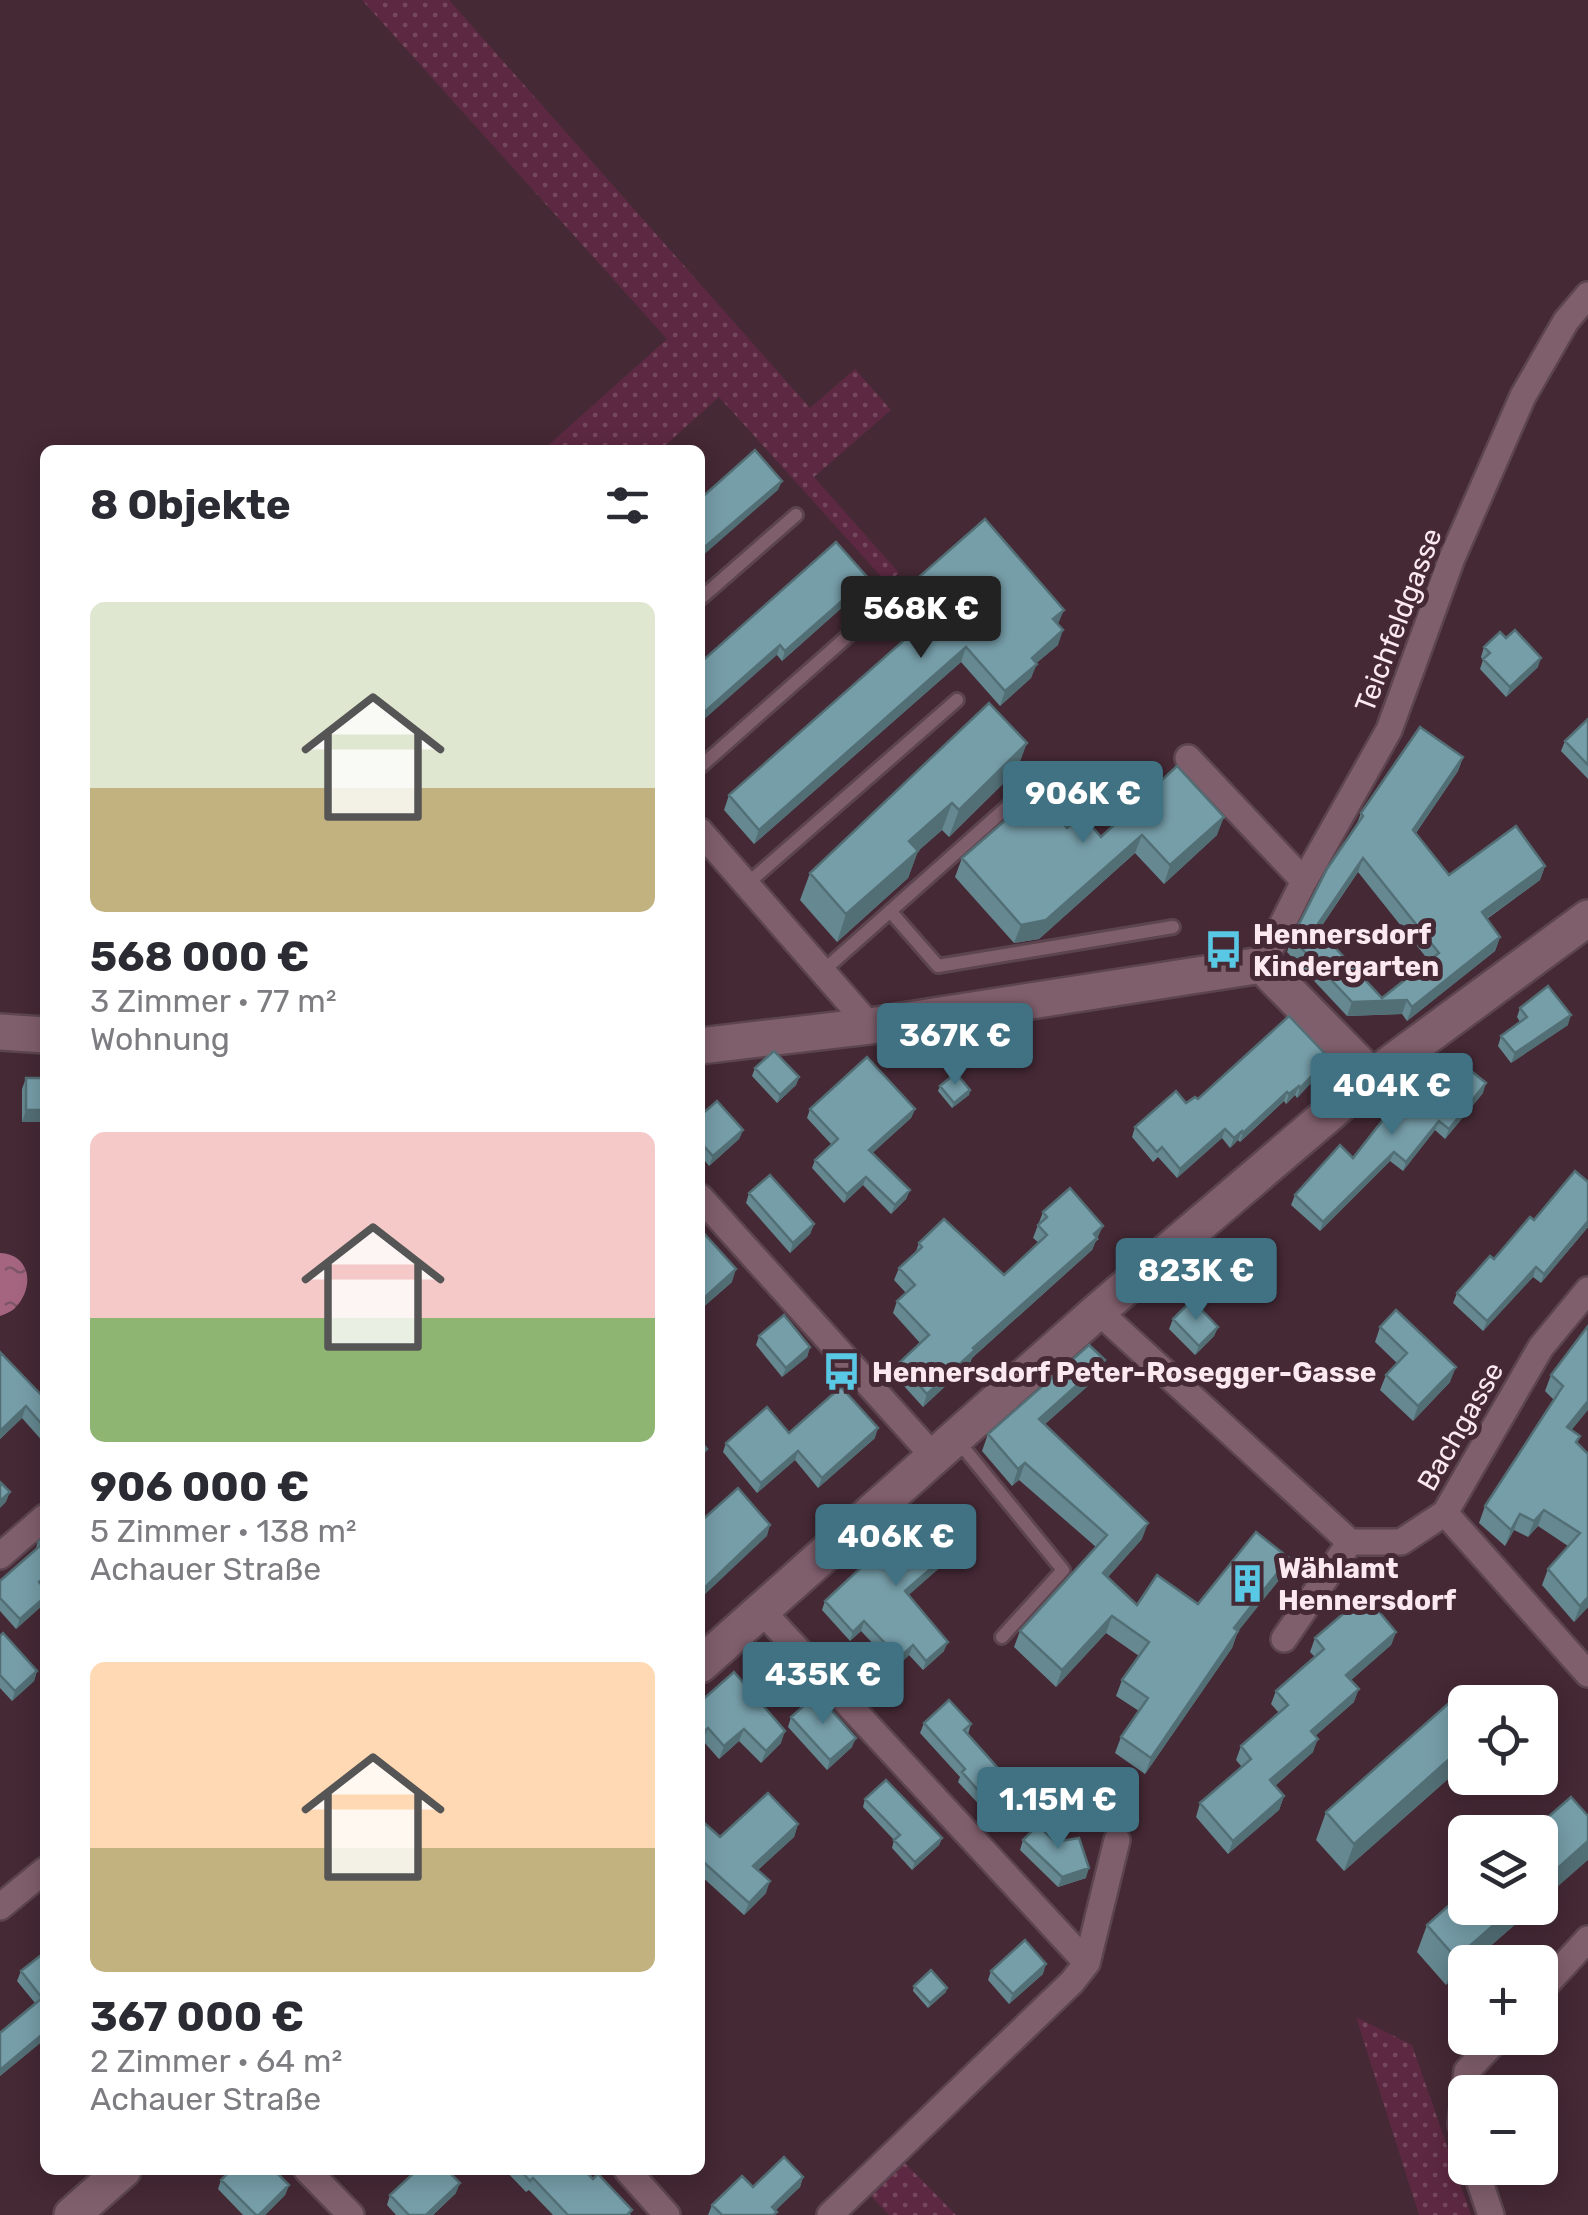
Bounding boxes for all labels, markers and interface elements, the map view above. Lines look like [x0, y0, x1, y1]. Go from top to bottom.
icon: filters [600, 478, 655, 533]
text: 8 Objekte [90, 480, 291, 530]
street label: Teichfeldgasse [1348, 524, 1449, 717]
pin: 568K € [840, 576, 1002, 661]
text: 568K € [863, 589, 979, 627]
icon: home [283, 667, 463, 847]
pin: 906K € [1002, 761, 1164, 846]
text: 906K € [1025, 774, 1141, 812]
place label: Hennersdorf Kindergarten [1253, 918, 1439, 983]
bus stop icon: Hennersdorf Kindergarten [1202, 929, 1244, 971]
text: 568 000 € [90, 932, 309, 982]
text: 3 Zimmer · 77 m² [90, 982, 337, 1020]
pin: 367K € [874, 1003, 1036, 1088]
text: 367K € [899, 1016, 1011, 1054]
text: Wohnung [90, 1020, 230, 1058]
pin: 404K € [1311, 1053, 1473, 1138]
text: 404K € [1333, 1066, 1451, 1104]
icon: home [283, 1197, 463, 1377]
pin: 823K € [1115, 1238, 1277, 1323]
text: 823K € [1138, 1251, 1254, 1289]
bus stop icon: Hennersdorf Peter-Rosegger-Gasse [821, 1351, 863, 1393]
place label: Hennersdorf Peter-Rosegger-Gasse [872, 1356, 1377, 1389]
street label: Bachgasse [1410, 1356, 1510, 1496]
text: 906 000 € [90, 1462, 309, 1512]
pin: 406K € [815, 1504, 977, 1589]
text: 5 Zimmer · 138 m² [90, 1512, 357, 1550]
text: 406K € [837, 1517, 955, 1555]
text: Achauer Straße [90, 1550, 321, 1588]
place label: Wählamt Hennersdorf [1278, 1552, 1457, 1617]
building icon: Wählamt Hennersdorf [1227, 1563, 1269, 1605]
pin: 435K € [742, 1642, 904, 1727]
text: 435K € [765, 1655, 881, 1693]
map controls [1448, 1685, 1558, 2185]
button: locate [1448, 1685, 1558, 1795]
icon: home [283, 1727, 463, 1907]
pin: 1.15M € [966, 1767, 1150, 1852]
text: 1.15M € [999, 1780, 1117, 1818]
button: layers [1448, 1815, 1558, 1925]
button: + [1448, 1945, 1558, 2055]
text: 367 000 € [90, 1992, 304, 2042]
text: 2 Zimmer · 64 m² [90, 2042, 342, 2080]
button: − [1448, 2075, 1558, 2185]
text: Achauer Straße [90, 2080, 321, 2118]

